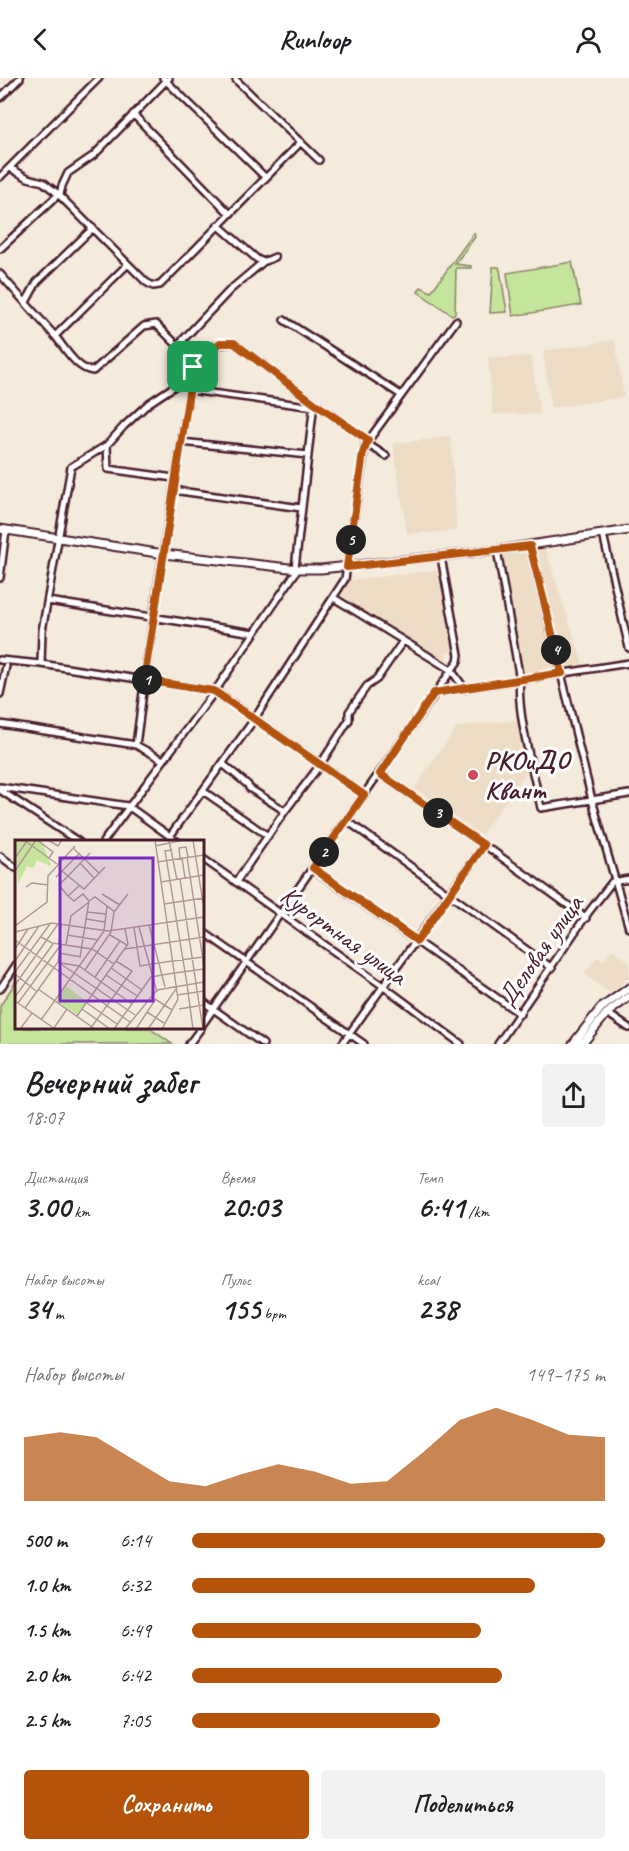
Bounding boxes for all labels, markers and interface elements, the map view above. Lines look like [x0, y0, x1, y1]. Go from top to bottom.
text: Runloop [279, 22, 350, 56]
icon: back [24, 23, 57, 56]
icon: person [572, 23, 605, 56]
pin [167, 341, 218, 392]
icon: arrive [176, 350, 209, 383]
pin: 5 [336, 525, 366, 555]
text: 5 [348, 530, 354, 550]
pin: 4 [541, 635, 571, 665]
text: 4 [552, 640, 560, 660]
pin: 1 [132, 665, 162, 695]
text: 1 [143, 670, 151, 690]
place label: РКОиДО Квант [485, 744, 572, 807]
marker: РКОиДО Квант [466, 768, 480, 782]
pin: 3 [423, 798, 453, 828]
text: 3 [434, 803, 442, 823]
pin: 2 [309, 837, 339, 867]
inset map [15, 840, 204, 1029]
text: 2 [320, 842, 328, 862]
street label: Курортная улица [274, 878, 415, 993]
street label: Деловая улица [490, 887, 591, 1012]
text: Вечерний забег [24, 1061, 197, 1103]
button: share [542, 1064, 605, 1127]
text: 18:07 [24, 1105, 64, 1130]
text: Дистанция [24, 1168, 88, 1188]
text: Время [221, 1168, 254, 1188]
text: Темп [417, 1168, 443, 1188]
text: 3.00 [24, 1188, 70, 1226]
text: 20:03 [221, 1188, 281, 1226]
text: 6:41 [417, 1188, 464, 1226]
text: km [70, 1202, 90, 1222]
text: /km [464, 1202, 489, 1222]
text: Набор высоты [24, 1270, 103, 1290]
text: Пульс [221, 1270, 252, 1290]
text: kcal [417, 1270, 438, 1290]
text: 34 [24, 1290, 51, 1328]
text: 155 [221, 1290, 260, 1328]
text: 238 [417, 1290, 458, 1328]
text: m [51, 1304, 64, 1324]
text: bpm [260, 1304, 286, 1324]
text: Набор высоты [24, 1362, 123, 1387]
text: 149–175 m [526, 1362, 605, 1387]
text: 500 m [24, 1528, 67, 1553]
text: 6:14 [120, 1528, 151, 1553]
text: 1.0 km [24, 1573, 71, 1598]
text: 6:32 [120, 1573, 151, 1598]
text: 1.5 km [24, 1618, 70, 1643]
text: 6:49 [120, 1618, 151, 1643]
text: 2.0 km [24, 1663, 71, 1688]
text: 6:42 [120, 1663, 151, 1688]
text: 2.5 km [24, 1708, 70, 1733]
text: 7:05 [120, 1708, 151, 1733]
button: Сохранить [24, 1770, 309, 1839]
button: Поделиться [321, 1770, 605, 1839]

